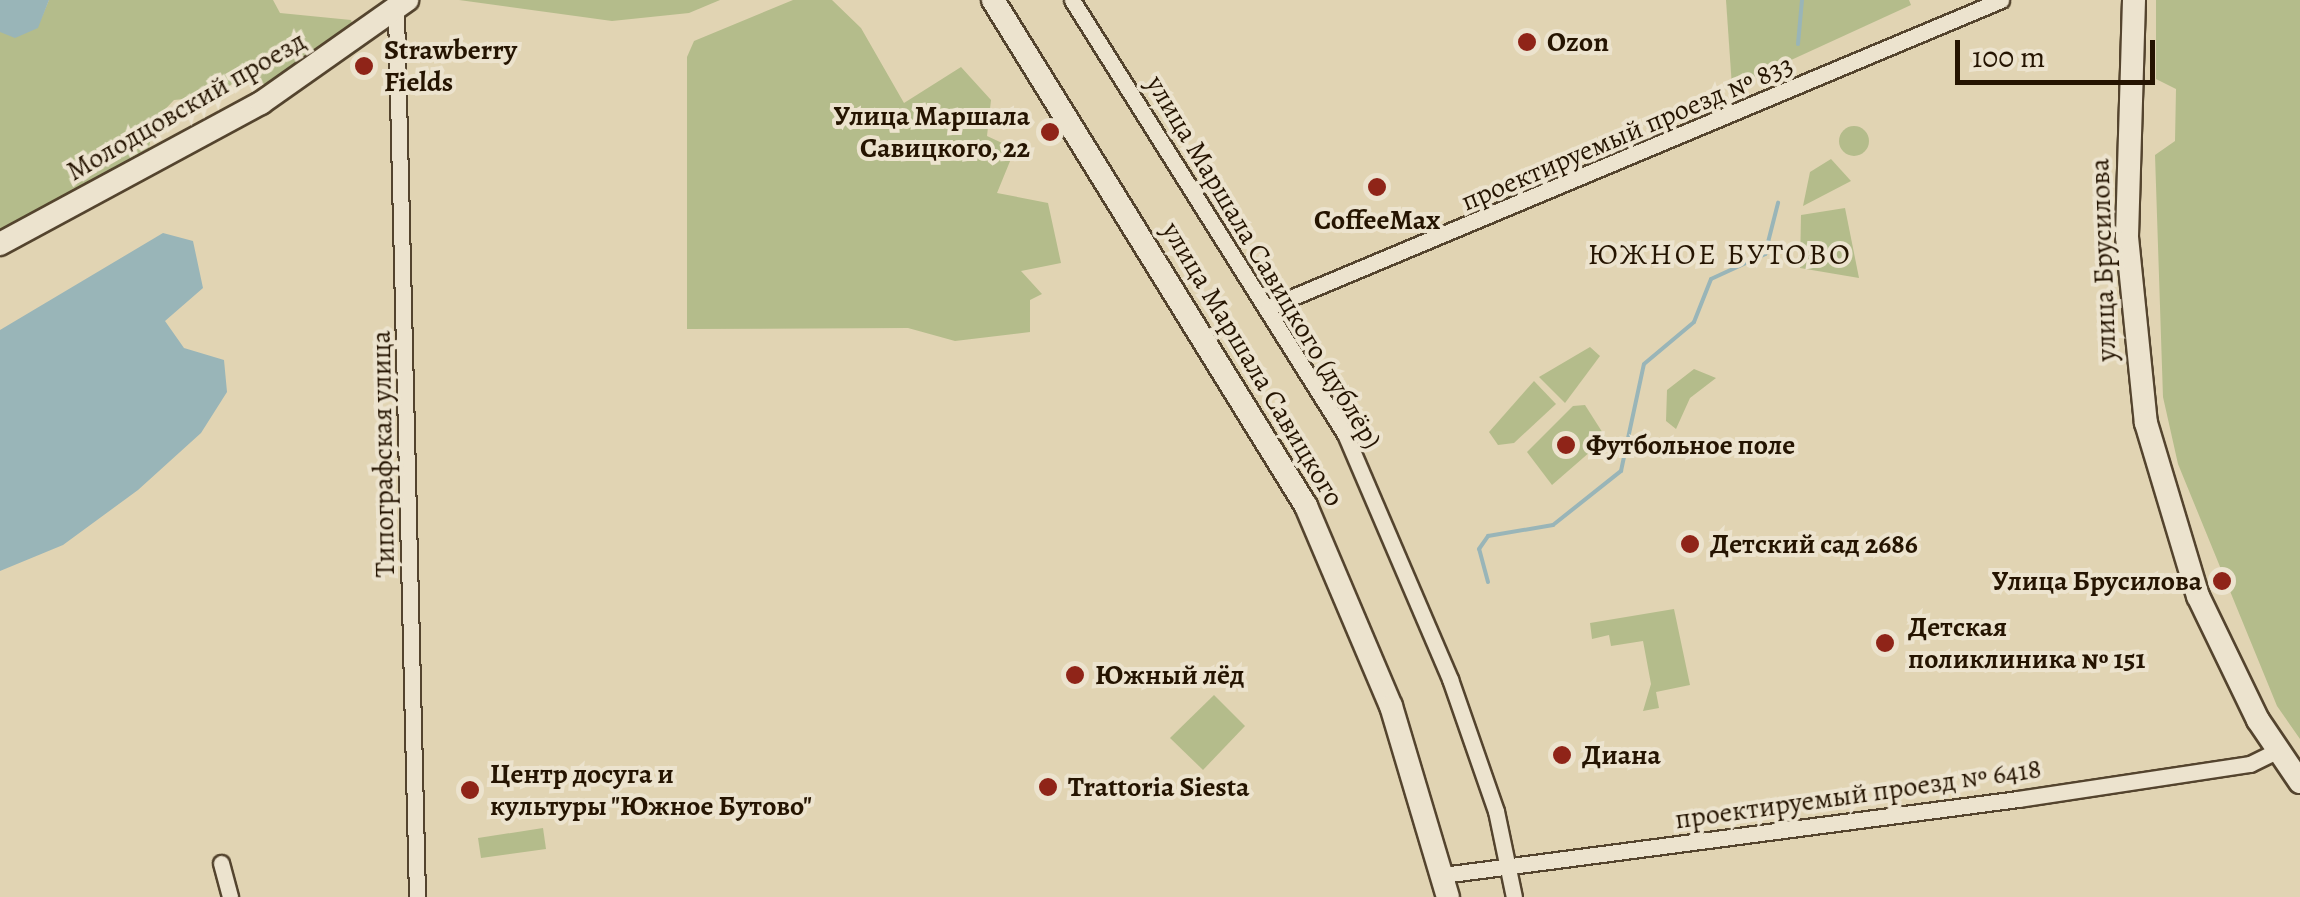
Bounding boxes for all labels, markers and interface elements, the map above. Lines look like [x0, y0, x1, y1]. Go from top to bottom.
scale bar [1960, 20, 2160, 82]
street label: Молодцовский проезд [60, 24, 312, 188]
place label: Ozon [1547, 25, 1609, 59]
marker: Ozon [1516, 31, 1538, 53]
place label: Strawberry Fields [384, 33, 517, 99]
text: 100 m [1972, 37, 2045, 77]
street label: проектируемый проезд № 833 [1456, 48, 1798, 218]
marker: Strawberry Fields [353, 55, 375, 77]
street label: улица Маршала Савицкого (дублёр) [1139, 69, 1389, 455]
place label: Улица Маршала Савицкого, 22 [834, 99, 1030, 165]
marker: Улица Маршала Савицкого, 22 [1039, 121, 1061, 143]
street label: улица Брусилова [2083, 158, 2123, 362]
marker: CoffeeMax [1366, 176, 1388, 198]
place label: CoffeeMax [1314, 203, 1440, 237]
street label: улица Маршала Савицкого [1155, 216, 1351, 512]
district label: ЮЖНОЕ БУТОВО [1588, 236, 1852, 272]
street label: Типографская улица [364, 330, 402, 578]
place label: Футбольное поле [1586, 428, 1795, 462]
marker: Футбольное поле [1555, 434, 1577, 456]
place label: Детский сад 2686 [1710, 527, 1918, 561]
marker: Детский сад 2686 [1679, 533, 1701, 555]
place label: Улица Брусилова [1992, 564, 2202, 598]
marker: Улица Брусилова [2211, 570, 2233, 592]
place label: Детская поликлиника № 151 [1908, 610, 2145, 676]
marker: Детская поликлиника № 151 [1872, 630, 1898, 656]
place label: Южный лёд [1095, 658, 1244, 692]
marker: Южный лёд [1064, 664, 1086, 686]
place label: Диана [1582, 738, 1661, 772]
marker: Диана [1551, 744, 1573, 766]
street label: проектируемый проезд № 6418 [1673, 752, 2043, 836]
place label: Центр досуга и культуры "Южное Бутово" [490, 757, 813, 823]
place label: Trattoria Siesta [1068, 770, 1250, 804]
marker: Trattoria Siesta [1037, 776, 1059, 798]
marker: Центр досуга и культуры "Южное Бутово" [459, 779, 481, 801]

